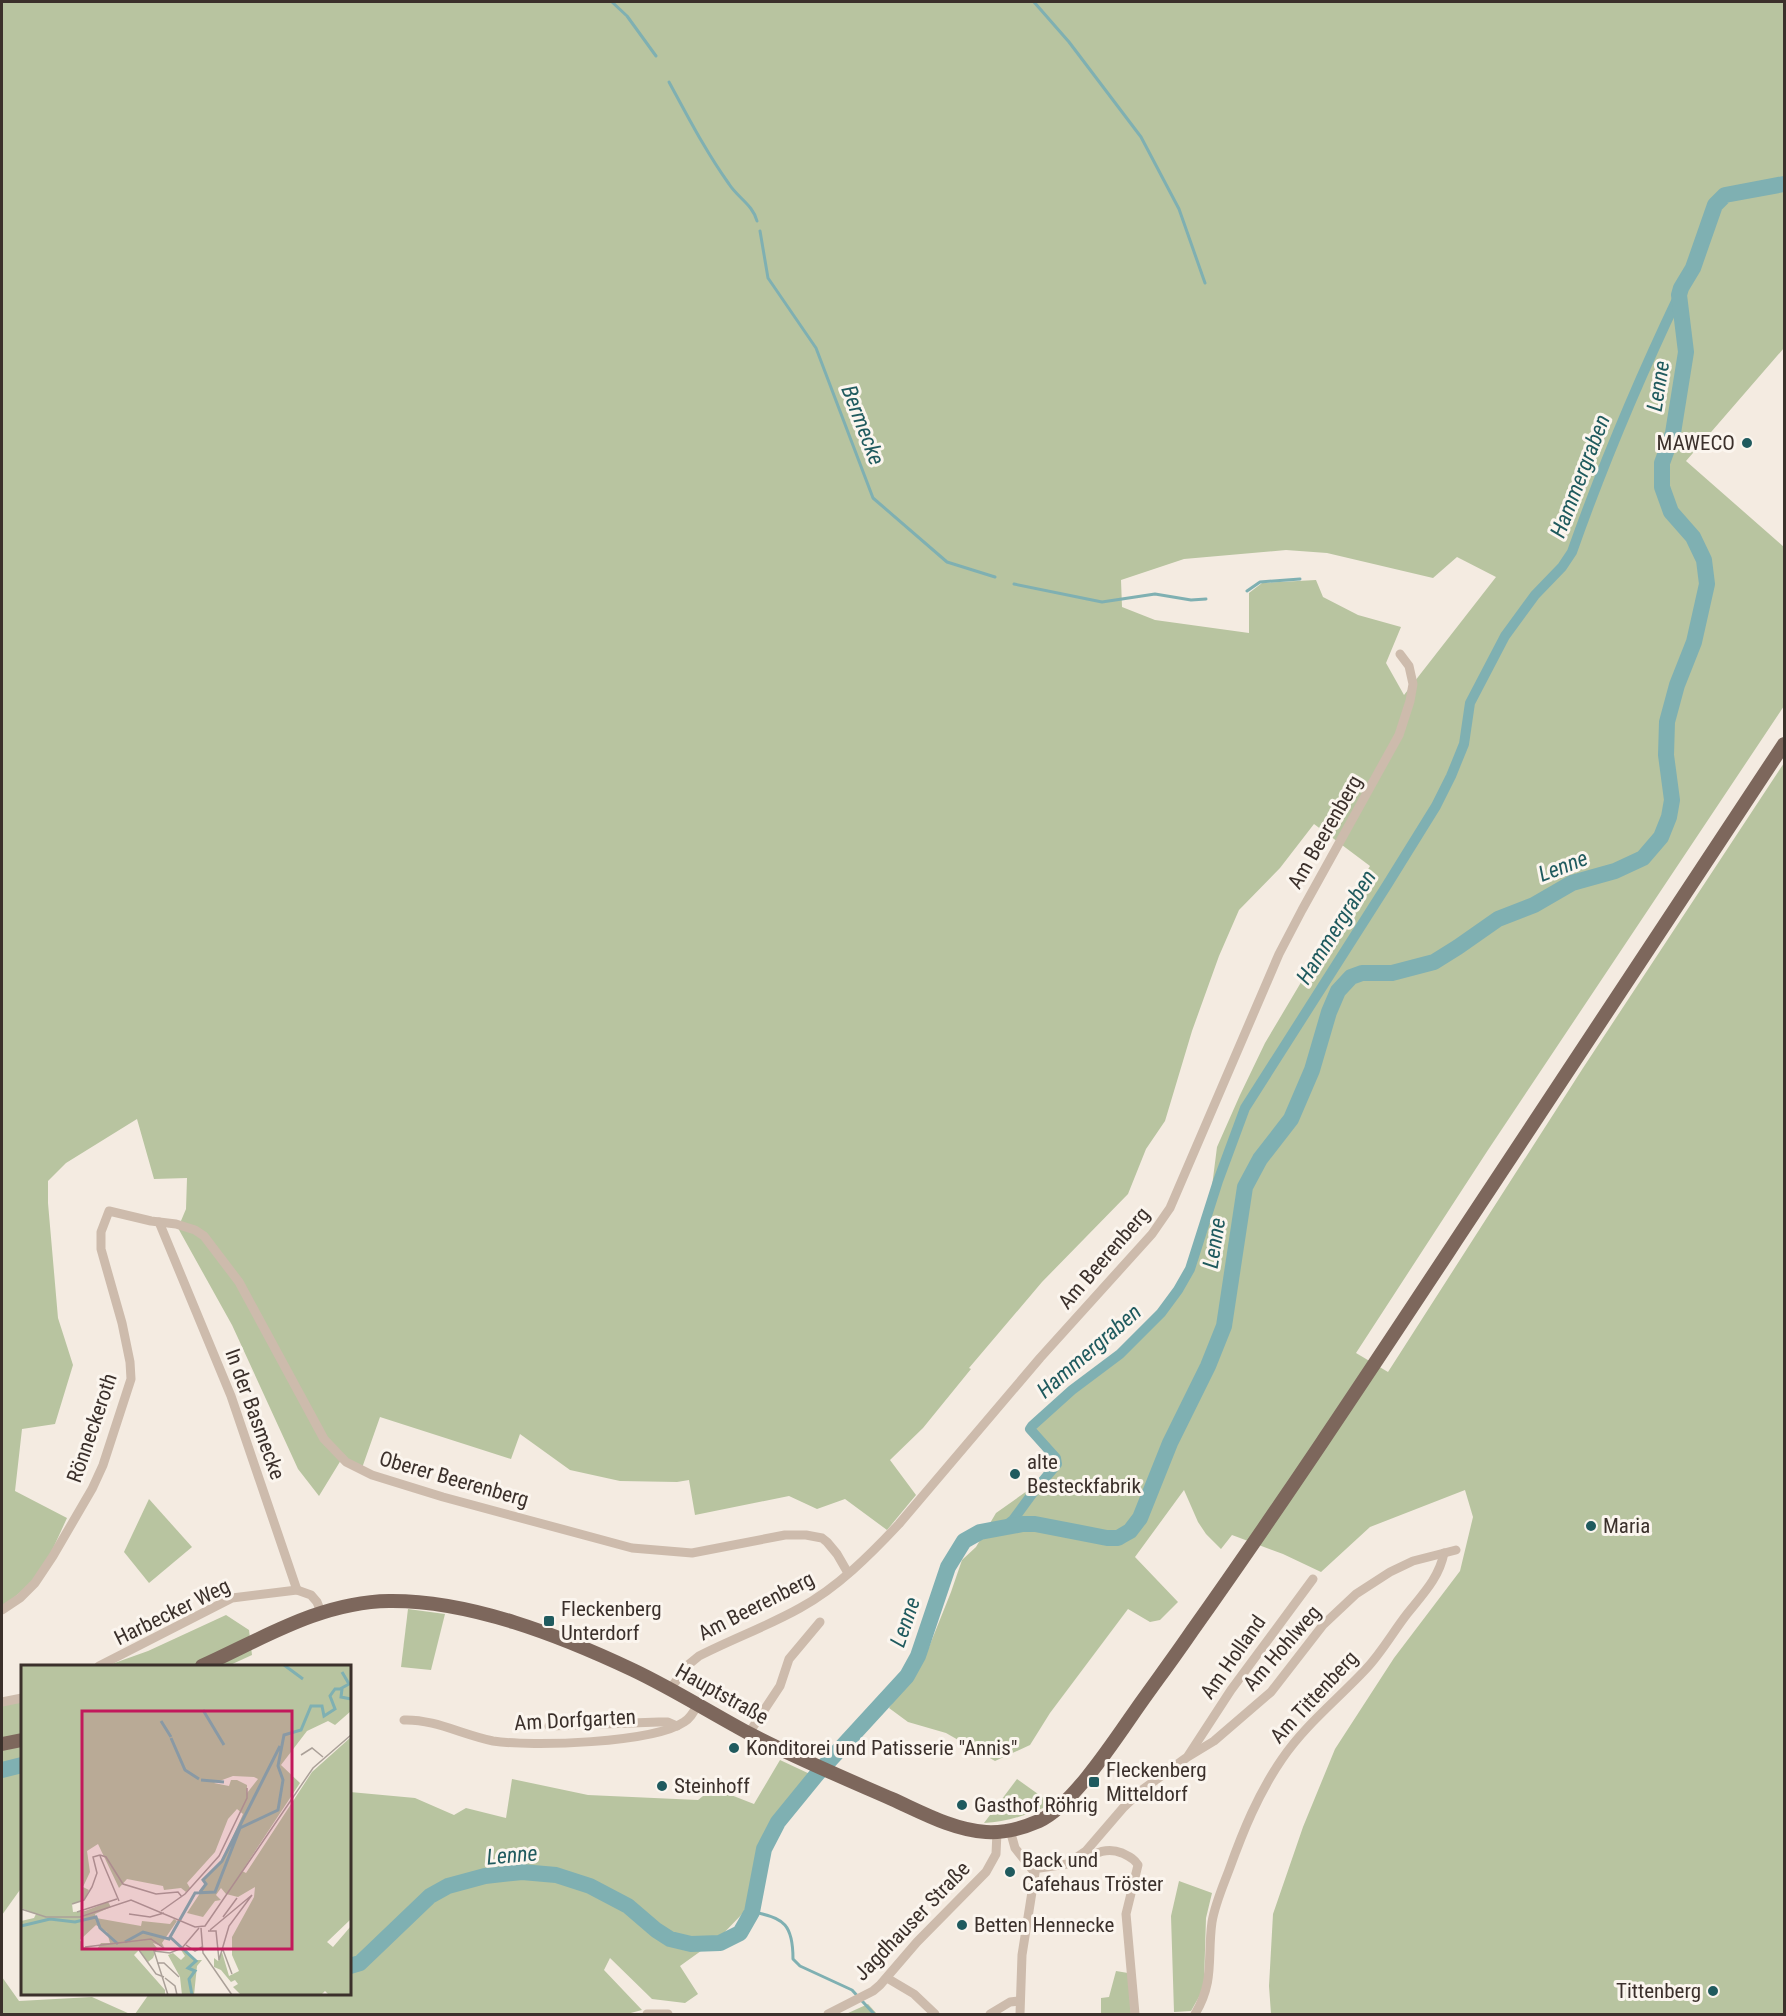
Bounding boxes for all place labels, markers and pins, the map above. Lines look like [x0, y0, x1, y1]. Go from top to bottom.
place label: MAWECO [1657, 431, 1735, 455]
marker: MAWECO [1740, 436, 1754, 450]
place label: alte Besteckfabrik [1027, 1450, 1141, 1498]
marker: alte Besteckfabrik [1008, 1467, 1022, 1481]
place label: Maria [1603, 1514, 1650, 1538]
marker: Maria [1584, 1519, 1598, 1533]
place label: Fleckenberg Unterdorf [561, 1597, 662, 1645]
marker: Fleckenberg Unterdorf [542, 1614, 556, 1628]
place label: Konditorei und Patisserie "Annis" [746, 1736, 1018, 1760]
marker: Konditorei und Patisserie "Annis" [727, 1741, 741, 1755]
place label: Fleckenberg Mitteldorf [1106, 1758, 1207, 1806]
place label: Steinhoff [674, 1774, 750, 1798]
marker: Fleckenberg Mitteldorf [1087, 1775, 1101, 1789]
marker: Steinhoff [655, 1779, 669, 1793]
place label: Gasthof Röhrig [974, 1793, 1098, 1817]
marker: Gasthof Röhrig [955, 1798, 969, 1812]
place label: Back und Cafehaus Tröster [1022, 1848, 1163, 1896]
marker: Back und Cafehaus Tröster [1003, 1865, 1017, 1879]
place label: Betten Hennecke [974, 1913, 1115, 1937]
marker: Betten Hennecke [955, 1918, 969, 1932]
place label: Tittenberg [1616, 1979, 1701, 2003]
marker: Tittenberg [1706, 1984, 1720, 1998]

